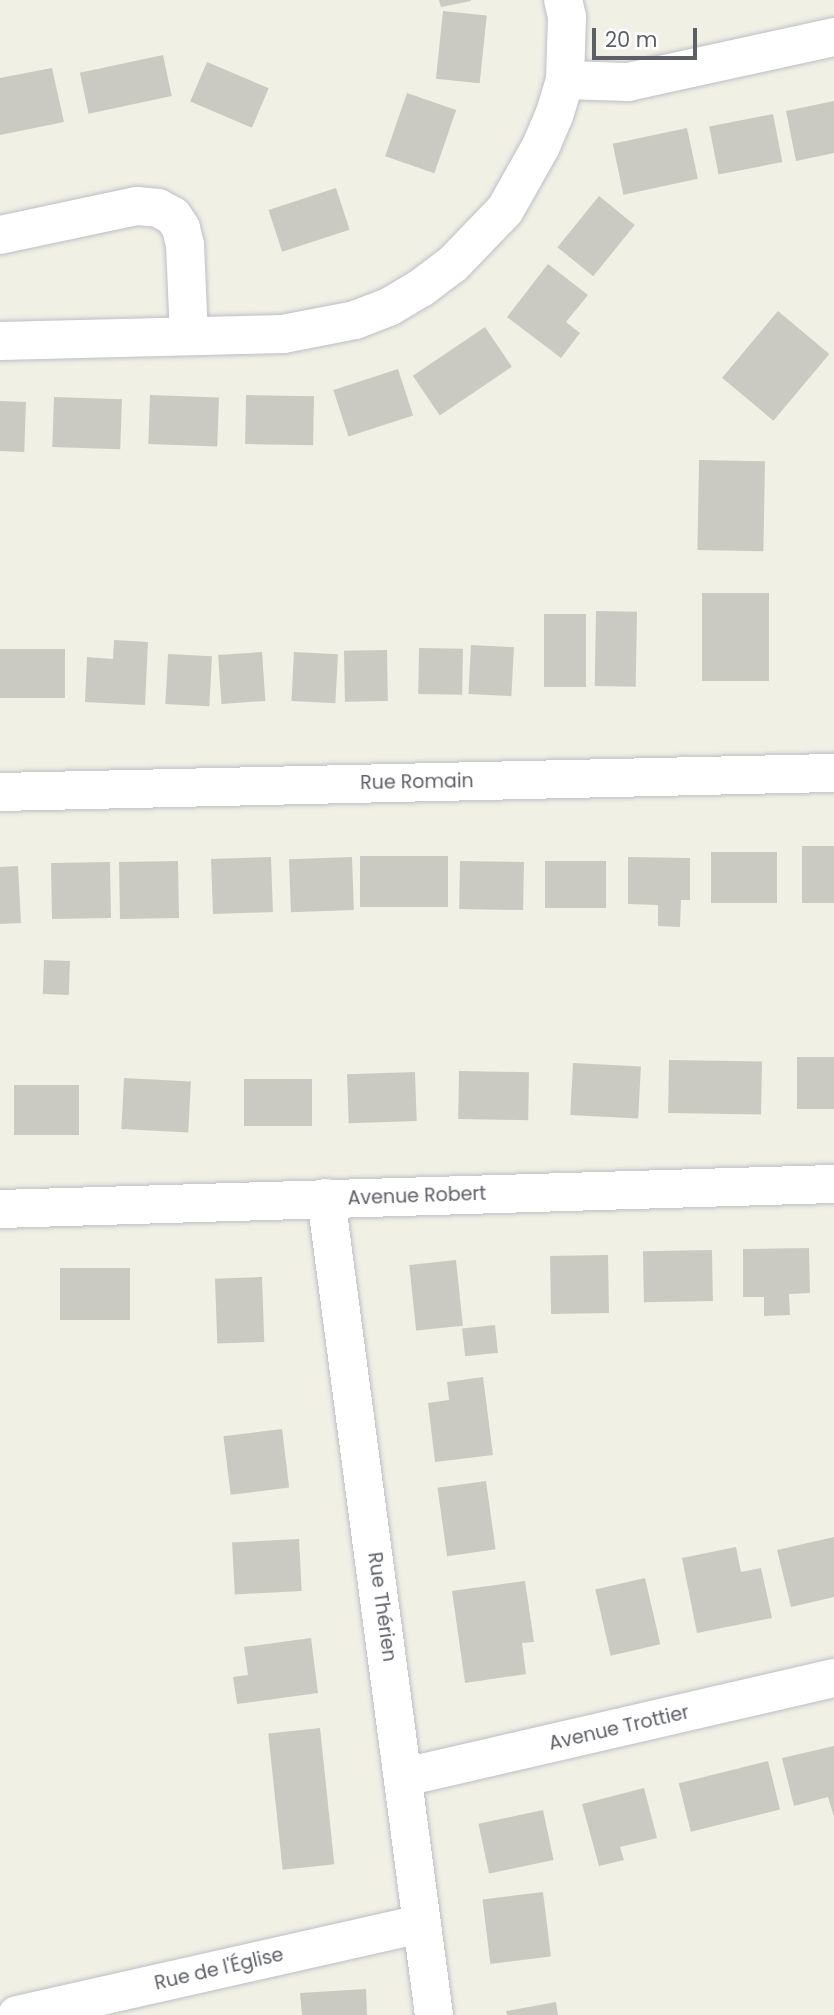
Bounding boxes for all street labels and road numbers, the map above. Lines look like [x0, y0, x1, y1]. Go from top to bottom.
street label: Rue Romain [360, 770, 474, 794]
street label: Avenue Robert [347, 1182, 487, 1210]
street label: Rue Thérien [363, 1551, 401, 1663]
street label: Avenue Trottier [547, 1701, 691, 1755]
street label: Rue de l'Église [152, 1943, 286, 1995]

